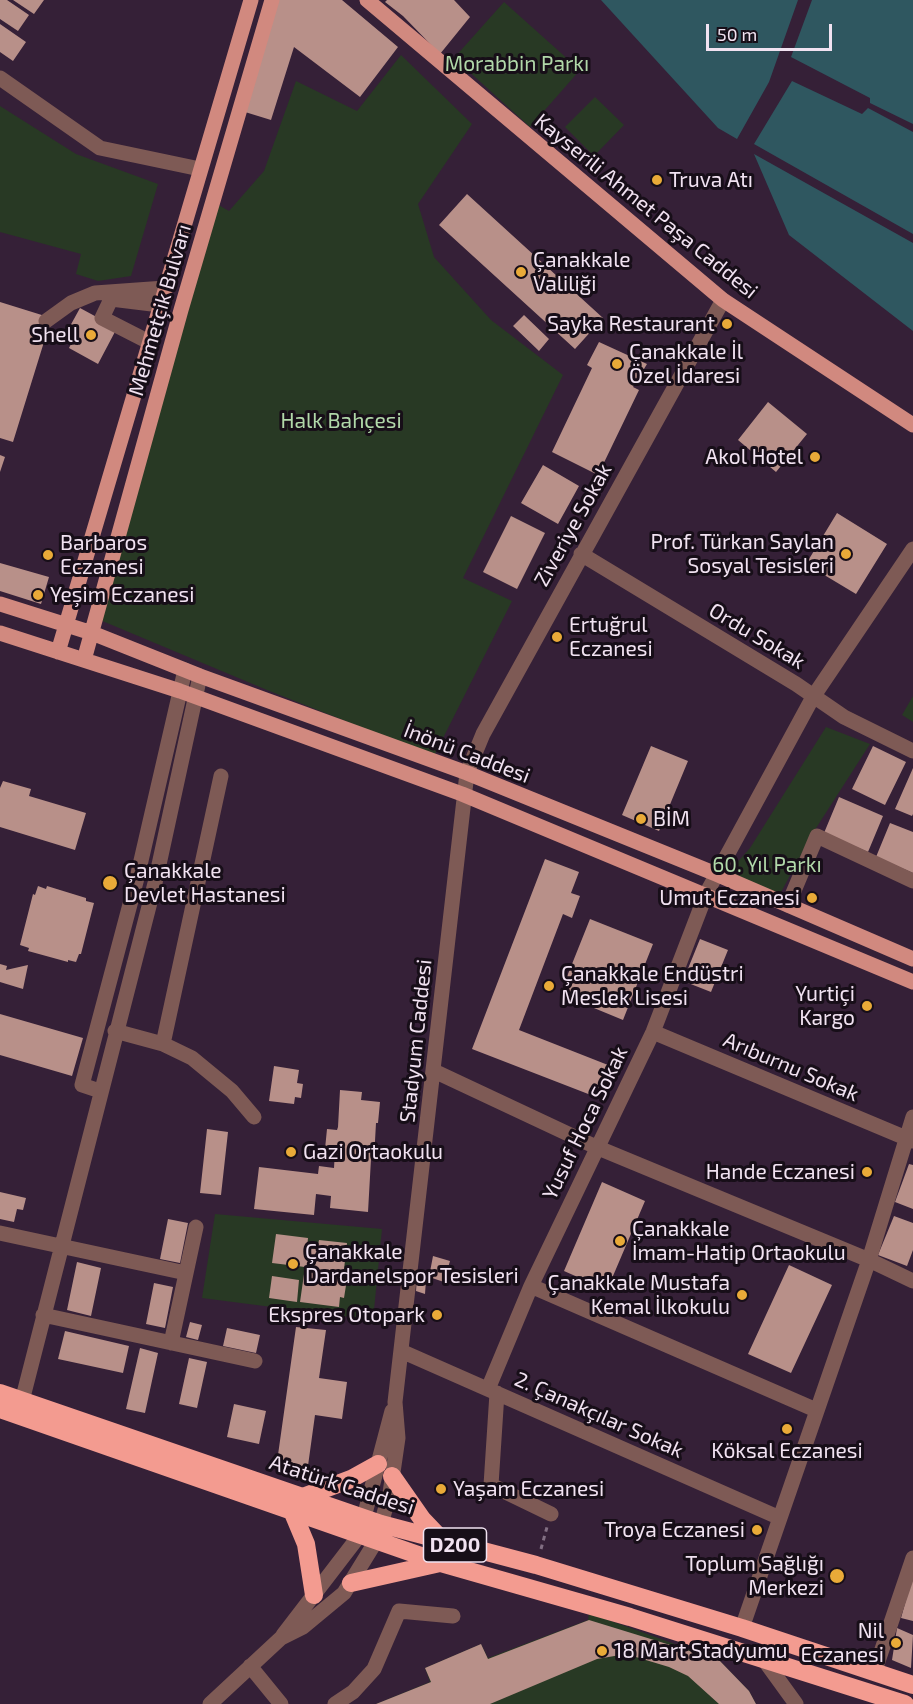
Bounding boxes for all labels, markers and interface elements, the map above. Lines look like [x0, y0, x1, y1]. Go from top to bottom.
scale bar [709, 12, 835, 50]
text: 50 m [717, 23, 757, 45]
park label: Morabbin Parkı [445, 51, 589, 77]
street label: Kayserili Ahmet Paşa Caddesi [529, 108, 763, 304]
place label: Truva Atı [669, 167, 753, 193]
marker: Truva Atı [650, 173, 664, 187]
street label: Mehmetçik Bulvarı [123, 221, 197, 399]
place label: Çanakkale Valiliği [533, 247, 631, 297]
marker: Çanakkale Valiliği [514, 265, 528, 279]
place label: Sayka Restaurant [547, 311, 715, 337]
marker: Sayka Restaurant [720, 317, 734, 331]
place label: Shell [31, 322, 79, 348]
marker: Shell [84, 328, 98, 342]
place label: Çanakkale İl Özel İdaresi [629, 339, 743, 389]
marker: Çanakkale İl Özel İdaresi [610, 357, 624, 371]
park label: Halk Bahçesi [280, 408, 402, 434]
place label: Akol Hotel [705, 444, 803, 470]
marker: Akol Hotel [808, 450, 822, 464]
street label: Ziveriye Sokak [529, 459, 617, 591]
place label: Prof. Türkan Saylan Sosyal Tesisleri [651, 529, 834, 579]
place label: Barbaros Eczanesi [60, 530, 147, 580]
marker: Prof. Türkan Saylan Sosyal Tesisleri [839, 547, 853, 561]
marker: Barbaros Eczanesi [41, 548, 55, 562]
place label: Yeşim Eczanesi [50, 582, 194, 608]
marker: Yeşim Eczanesi [31, 588, 45, 602]
street label: Ordu Sokak [704, 598, 810, 674]
place label: Ertuğrul Eczanesi [569, 612, 653, 662]
marker: Ertuğrul Eczanesi [550, 630, 564, 644]
street label: İnönü Caddesi [400, 717, 534, 789]
place label: BİM [653, 806, 690, 832]
marker: BİM [634, 812, 648, 826]
park label: 60. Yıl Parkı [712, 852, 822, 878]
place label: Çanakkale Devlet Hastanesi [124, 858, 286, 908]
marker: Çanakkale Devlet Hastanesi [101, 874, 119, 892]
place label: Umut Eczanesi [659, 885, 800, 911]
marker: Umut Eczanesi [805, 891, 819, 905]
street label: Stadyum Caddesi [395, 958, 437, 1124]
place label: Çanakkale Endüstri Meslek Lisesi [561, 961, 744, 1011]
marker: Çanakkale Endüstri Meslek Lisesi [542, 979, 556, 993]
place label: Yurtiçi Kargo [795, 981, 855, 1031]
marker: Yurtiçi Kargo [860, 999, 874, 1013]
street label: Arıburnu Sokak [720, 1027, 862, 1107]
street label: Yusuf Hoca Sokak [537, 1042, 633, 1204]
place label: Gazi Ortaokulu [303, 1139, 443, 1165]
marker: Gazi Ortaokulu [284, 1145, 298, 1159]
place label: Hande Eczanesi [706, 1159, 855, 1185]
marker: Hande Eczanesi [860, 1165, 874, 1179]
place label: Çanakkale İmam-Hatip Ortaokulu [632, 1216, 846, 1266]
marker: Çanakkale İmam-Hatip Ortaokulu [613, 1234, 627, 1248]
place label: Çanakkale Dardanelspor Tesisleri [305, 1239, 519, 1289]
marker: Çanakkale Dardanelspor Tesisleri [286, 1257, 300, 1271]
place label: Çanakkale Mustafa Kemal İlkokulu [548, 1270, 730, 1320]
marker: Çanakkale Mustafa Kemal İlkokulu [735, 1288, 749, 1302]
place label: Ekspres Otopark [268, 1302, 425, 1328]
marker: Ekspres Otopark [430, 1308, 444, 1322]
street label: 2. Çanakçılar Sokak [511, 1367, 687, 1463]
marker: Köksal Eczanesi [780, 1422, 794, 1436]
place label: Köksal Eczanesi [711, 1438, 863, 1464]
street label: Atatürk Caddesi [266, 1450, 418, 1520]
place label: Yaşam Eczanesi [453, 1476, 604, 1502]
marker: Yaşam Eczanesi [434, 1482, 448, 1496]
place label: Troya Eczanesi [604, 1517, 745, 1543]
marker: Troya Eczanesi [750, 1523, 764, 1537]
road number: D200 [424, 1528, 486, 1562]
place label: Toplum Sağlığı Merkezi [685, 1551, 824, 1601]
marker: Toplum Sağlığı Merkezi [828, 1567, 846, 1585]
place label: Nil Eczanesi [800, 1618, 884, 1668]
marker: Nil Eczanesi [889, 1636, 903, 1650]
place label: 18 Mart Stadyumu [614, 1638, 788, 1664]
marker: 18 Mart Stadyumu [595, 1644, 609, 1658]

